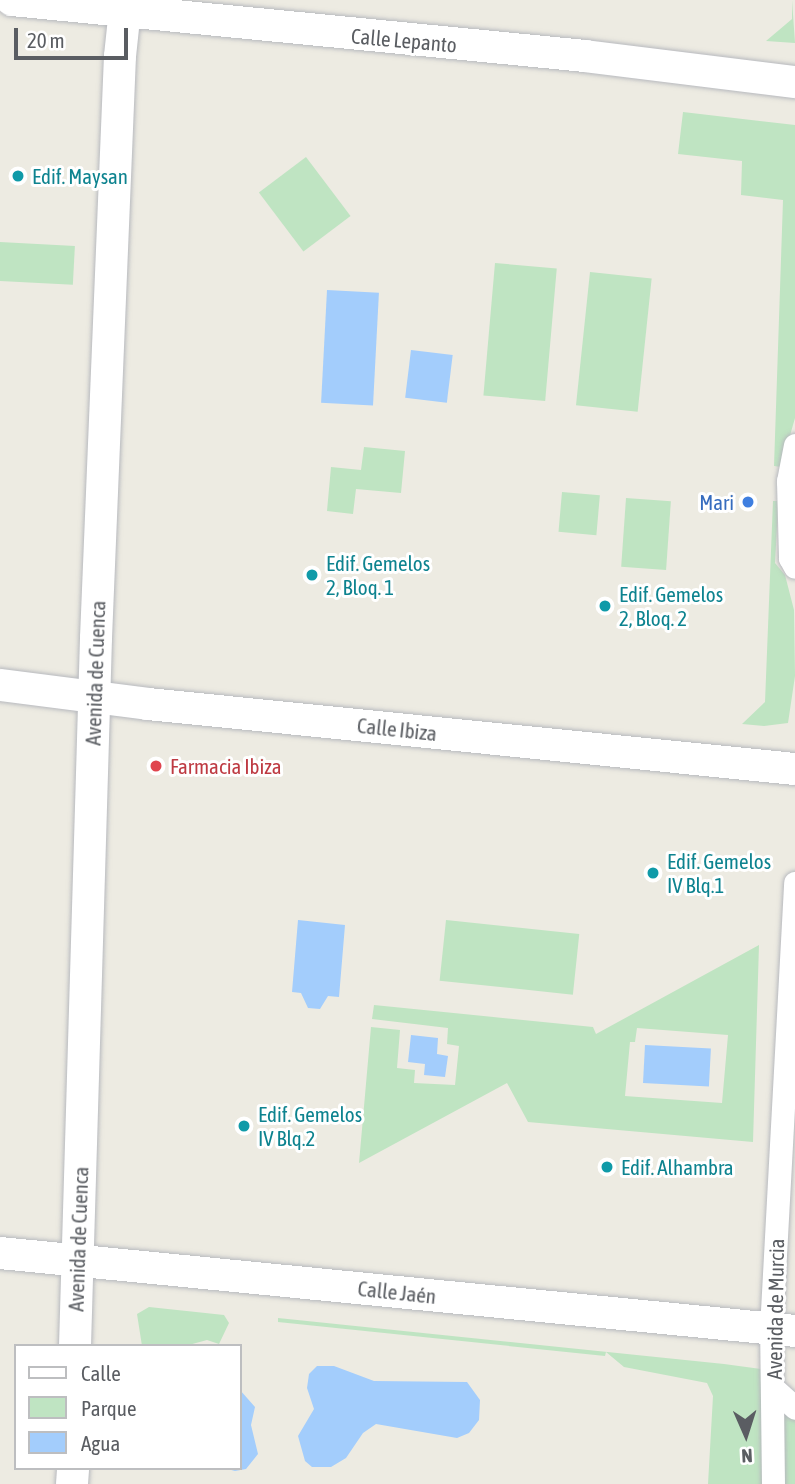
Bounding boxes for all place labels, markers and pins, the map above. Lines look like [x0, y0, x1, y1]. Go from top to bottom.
place label: Edif. Maysan [32, 163, 128, 189]
marker: Edif. Maysan [10, 168, 26, 184]
place label: Mari [699, 489, 734, 515]
marker: Mari [740, 494, 756, 510]
place label: Edif. Gemelos 2, Bloq. 1 [326, 550, 430, 600]
marker: Edif. Gemelos 2, Bloq. 1 [304, 567, 320, 583]
place label: Edif. Gemelos 2, Bloq. 2 [619, 581, 723, 631]
marker: Edif. Gemelos 2, Bloq. 2 [597, 598, 613, 614]
place label: Farmacia Ibiza [170, 753, 282, 779]
marker: Farmacia Ibiza [148, 758, 164, 774]
place label: Edif. Gemelos IV Blq.1 [667, 848, 771, 898]
marker: Edif. Gemelos IV Blq.1 [645, 865, 661, 881]
place label: Edif. Gemelos IV Blq.2 [258, 1101, 362, 1151]
marker: Edif. Gemelos IV Blq.2 [236, 1118, 252, 1134]
place label: Edif. Alhambra [621, 1154, 734, 1180]
marker: Edif. Alhambra [599, 1159, 615, 1175]

